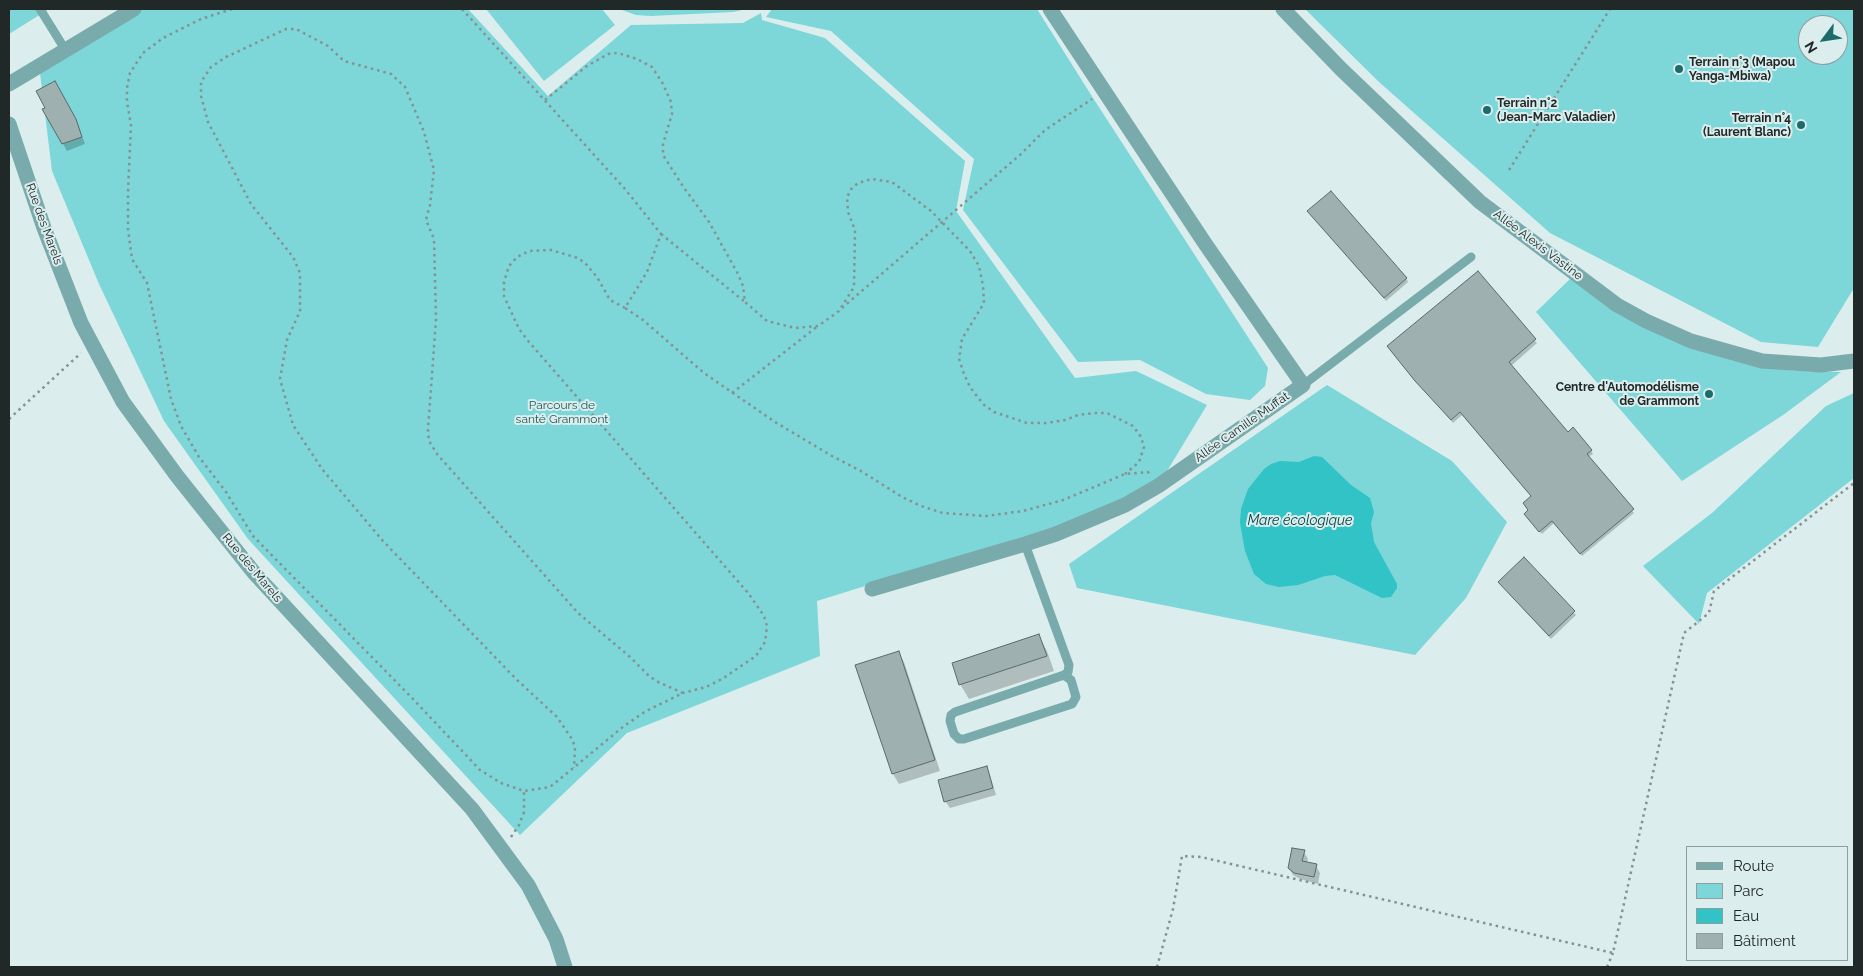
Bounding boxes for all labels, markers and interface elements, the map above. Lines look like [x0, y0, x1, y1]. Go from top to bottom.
north arrow [1798, 15, 1848, 65]
text: N [1801, 39, 1821, 56]
place label: Terrain n°3 (Mapou Yanga-Mbiwa) [1689, 55, 1795, 83]
marker: Terrain n°3 (Mapou Yanga-Mbiwa) [1673, 63, 1685, 75]
place label: Terrain n°2 (Jean-Marc Valadier) [1497, 96, 1615, 124]
marker: Terrain n°2 (Jean-Marc Valadier) [1481, 104, 1493, 116]
place label: Terrain n°4 (Laurent Blanc) [1703, 111, 1791, 139]
marker: Terrain n°4 (Laurent Blanc) [1795, 119, 1807, 131]
street label: Rue des Marels [23, 181, 65, 267]
street label: Allée Alexis Vastine [1491, 207, 1585, 283]
place label: Centre d'Automodélisme de Grammont [1556, 380, 1699, 408]
marker: Centre d'Automodélisme de Grammont [1703, 388, 1715, 400]
street label: Allée Camille Muffat [1192, 389, 1292, 465]
park label: Parcours de santé Grammont [516, 398, 608, 426]
water label: Mare écologique [1247, 513, 1353, 529]
street label: Rue des Marels [219, 531, 285, 605]
legend [1686, 846, 1848, 961]
text: Route [1733, 857, 1774, 875]
text: Parc [1733, 882, 1764, 900]
text: Eau [1733, 907, 1759, 925]
text: Bâtiment [1733, 932, 1796, 950]

